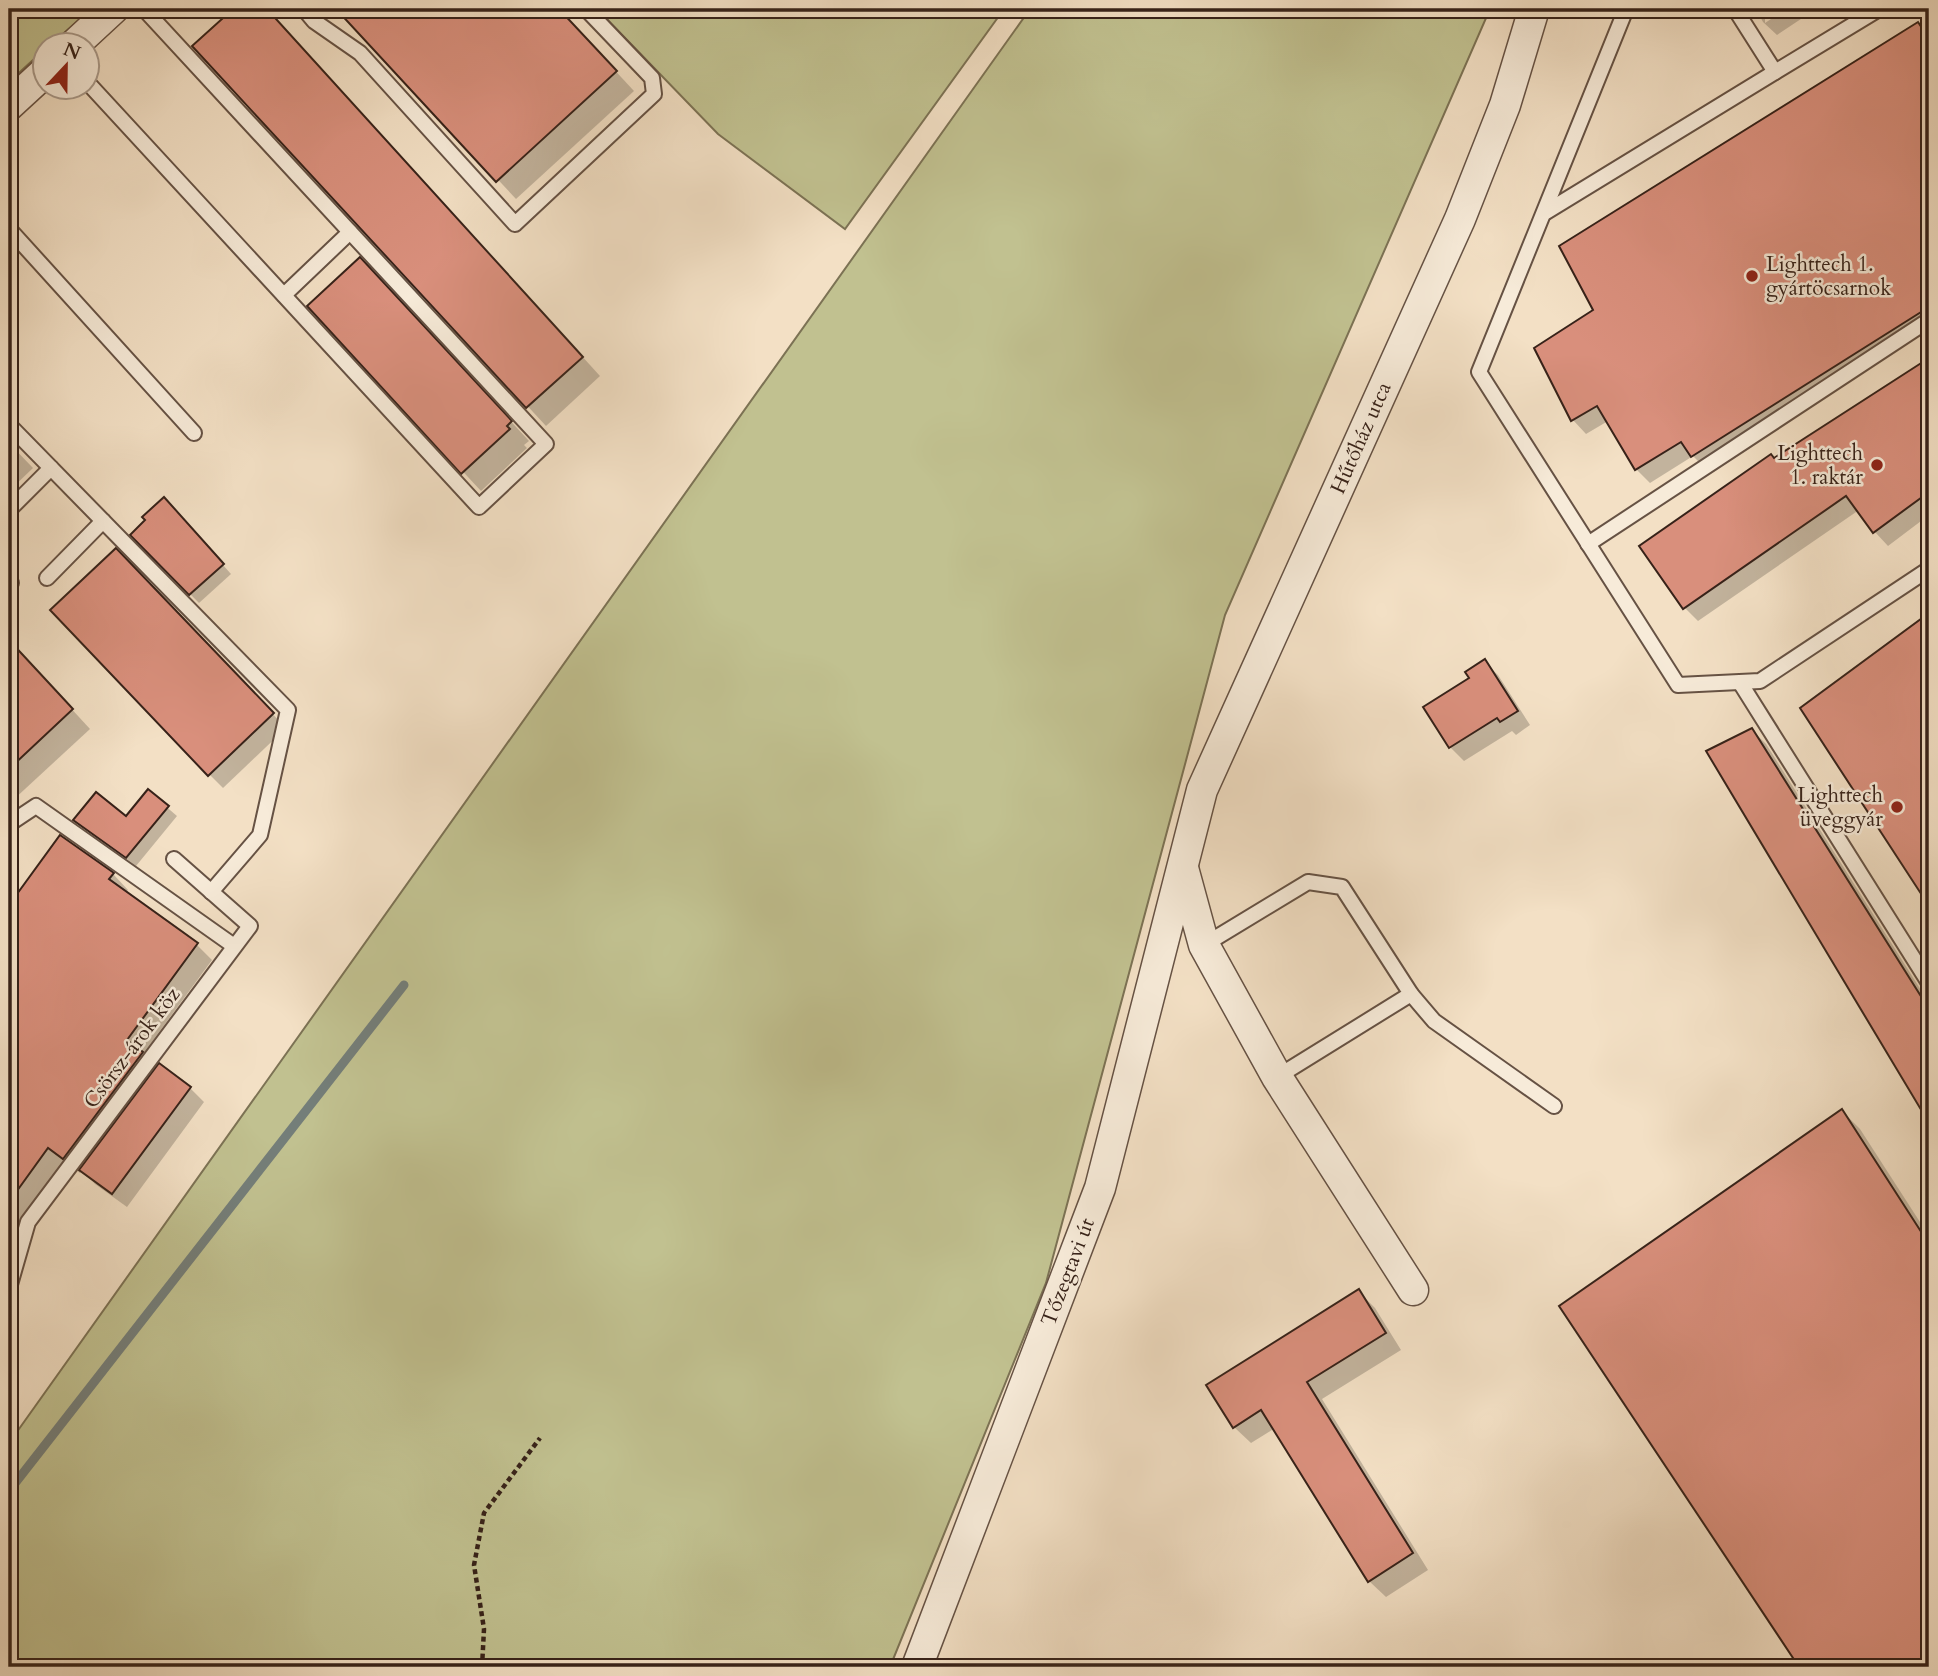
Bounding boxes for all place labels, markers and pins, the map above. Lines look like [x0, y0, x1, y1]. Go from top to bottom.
place label: Lighttech 1. gyártöcsarnok [1766, 250, 1892, 303]
marker: Lighttech 1. gyártöcsarnok [1744, 268, 1760, 284]
place label: Lighttech 1. raktár [1777, 439, 1863, 492]
marker: Lighttech 1. raktár [1869, 457, 1885, 473]
place label: Lighttech üveggyár [1797, 781, 1883, 834]
marker: Lighttech üveggyár [1889, 799, 1905, 815]

